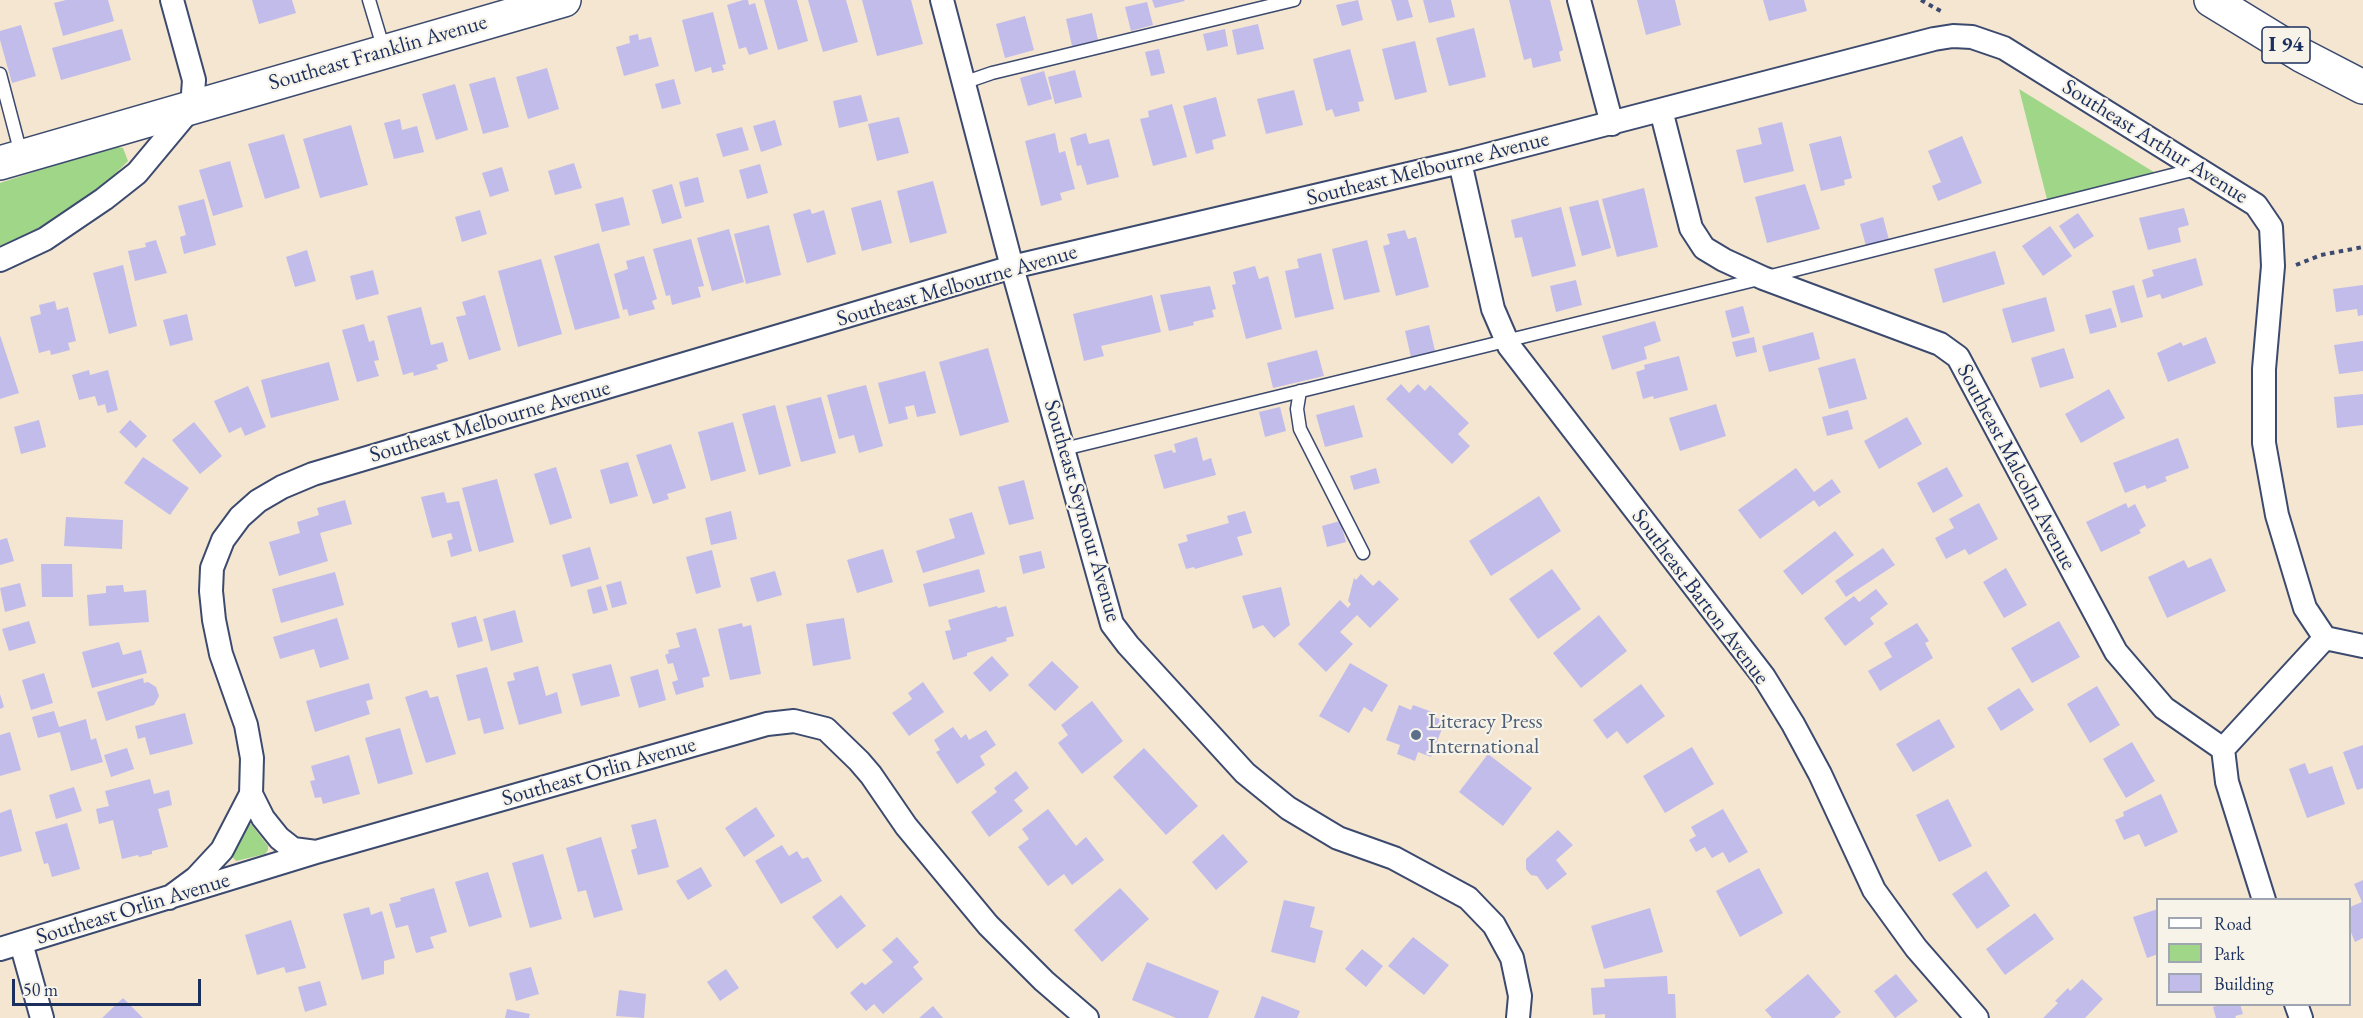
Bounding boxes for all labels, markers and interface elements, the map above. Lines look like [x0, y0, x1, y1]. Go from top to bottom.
street label: Southeast Franklin Avenue [266, 9, 490, 97]
road number: I 94 [2262, 27, 2310, 63]
street label: Southeast Arthur Avenue [2057, 74, 2253, 210]
street label: Southeast Melbourne Avenue [1304, 126, 1552, 212]
street label: Southeast Melbourne Avenue [834, 239, 1080, 333]
street label: Southeast Malcolm Avenue [1951, 360, 2081, 574]
street label: Southeast Melbourne Avenue [367, 375, 613, 469]
street label: Southeast Seymour Avenue [1038, 397, 1126, 625]
street label: Southeast Barton Avenue [1625, 504, 1775, 690]
place label: Literacy Press International [1428, 709, 1543, 760]
marker: Literacy Press International [1409, 728, 1423, 742]
street label: Southeast Orlin Avenue [499, 732, 699, 812]
street label: Southeast Orlin Avenue [33, 867, 233, 951]
legend [2156, 898, 2351, 1006]
text: Road [2214, 912, 2252, 935]
text: Park [2214, 942, 2245, 965]
scale bar [15, 967, 204, 1005]
text: Building [2214, 972, 2274, 995]
text: 50 m [23, 978, 58, 1001]

